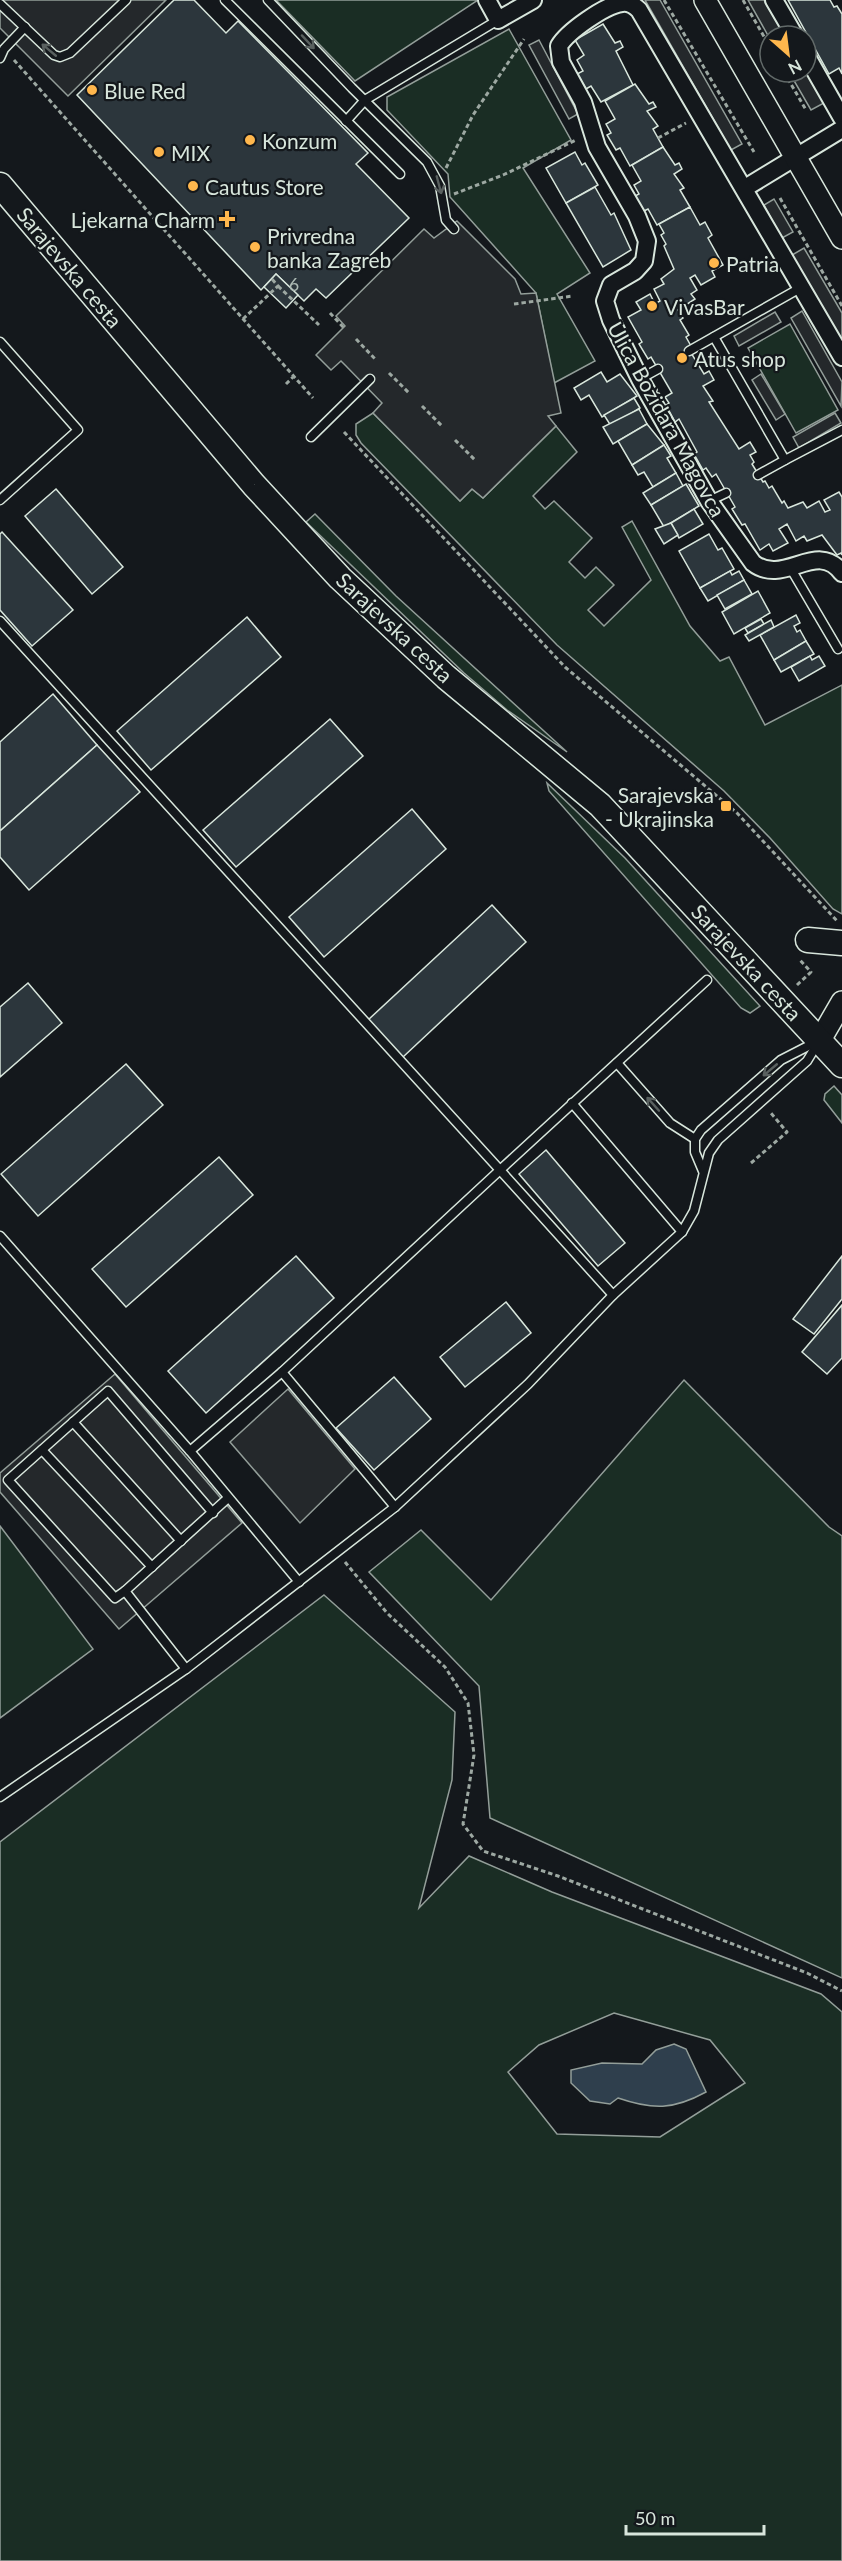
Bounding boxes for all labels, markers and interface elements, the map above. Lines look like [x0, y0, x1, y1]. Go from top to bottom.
north arrow [758, 24, 818, 84]
one-way arrow [301, 35, 315, 50]
one-way arrow [41, 43, 57, 56]
text: N [785, 56, 805, 79]
place label: Blue Red [104, 78, 186, 103]
marker: Blue Red [85, 83, 99, 97]
place label: Konzum [262, 128, 337, 153]
marker: Konzum [243, 133, 257, 147]
place label: MIX [171, 140, 210, 165]
marker: MIX [152, 145, 166, 159]
place label: Cautus Store [205, 174, 323, 199]
one-way arrow [433, 175, 445, 194]
marker: Cautus Store [186, 179, 200, 193]
street label: Sarajevska cesta [12, 202, 128, 332]
place label: Ljekarna Charm [71, 207, 215, 232]
marker: Ljekarna Charm [220, 212, 234, 226]
place label: Privredna banka Zagreb [267, 223, 391, 272]
marker: Privredna banka Zagreb [248, 240, 262, 254]
place label: Patria [726, 251, 779, 276]
marker: Patria [707, 256, 721, 270]
house number: 6 [289, 273, 299, 295]
place label: VivasBar [664, 294, 745, 319]
marker: VivasBar [645, 299, 659, 313]
street label: Ulica Božidara Magovca [603, 317, 731, 521]
place label: Atus shop [694, 346, 786, 371]
marker: Atus shop [675, 351, 689, 365]
street label: Sarajevska cesta [332, 567, 458, 687]
place label: Sarajevska - Ukrajinska [605, 782, 714, 831]
marker: Sarajevska - Ukrajinska [719, 799, 733, 813]
street label: Sarajevska cesta [687, 899, 807, 1025]
one-way arrow [763, 1063, 778, 1077]
one-way arrow [646, 1097, 660, 1112]
scale bar [626, 2498, 764, 2536]
text: 50 m [635, 2507, 675, 2529]

